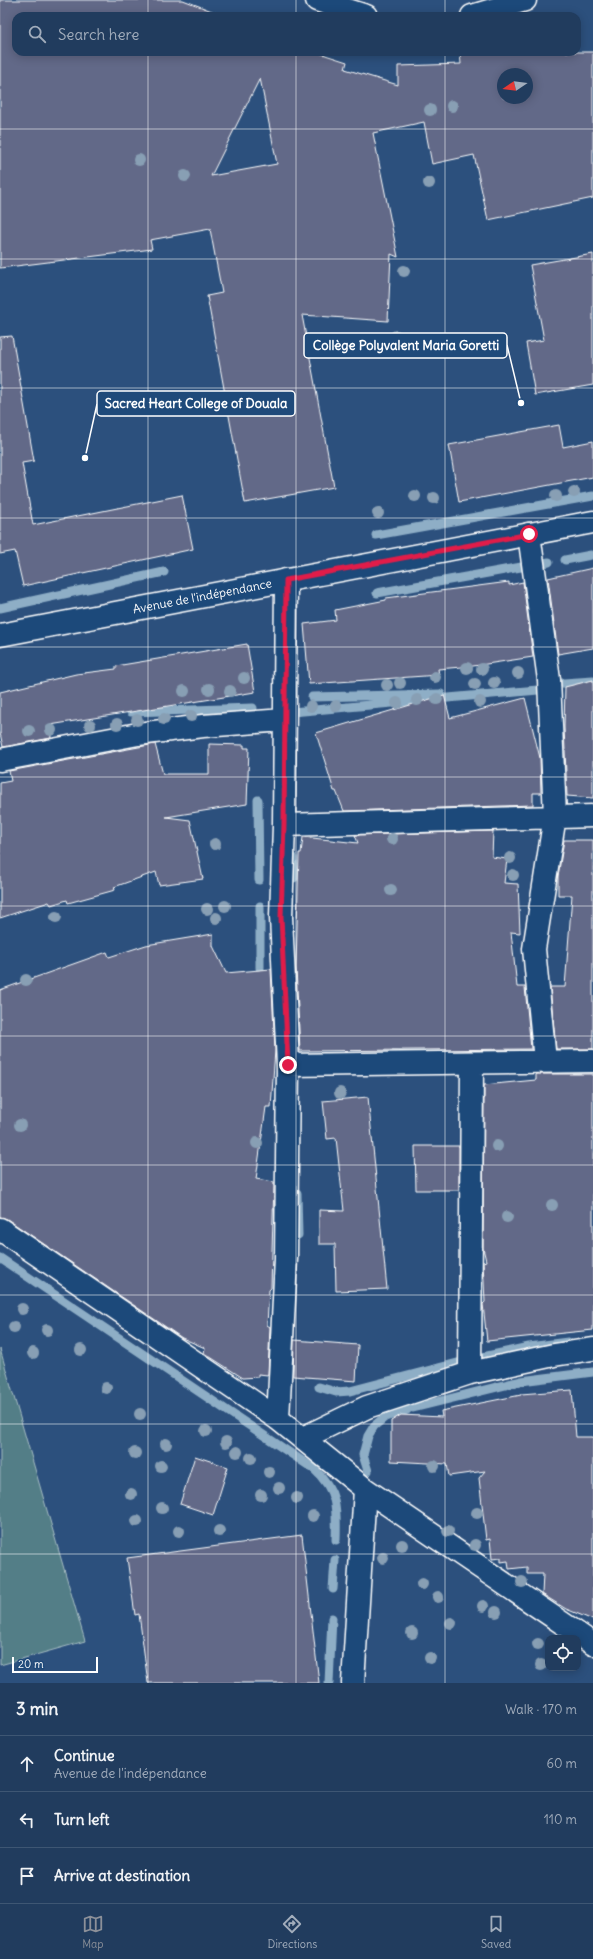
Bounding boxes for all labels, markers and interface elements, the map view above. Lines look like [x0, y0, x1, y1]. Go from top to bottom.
search box [12, 12, 581, 56]
icon: search [26, 23, 48, 45]
text: Search here [58, 25, 139, 44]
north arrow [497, 68, 533, 104]
callout: Collège Polyvalent Maria Goretti [304, 333, 507, 358]
text: Collège Polyvalent Maria Goretti [313, 337, 499, 354]
callout: Sacred Heart College of Douala [97, 391, 295, 416]
text: Sacred Heart College of Douala [105, 395, 288, 412]
route start [520, 525, 538, 543]
street label: Avenue de l'indépendance [132, 575, 273, 617]
route end [279, 1056, 297, 1074]
map controls [545, 1635, 581, 1671]
button: locate [545, 1635, 581, 1671]
scale bar [12, 1655, 98, 1674]
text: 20 m [18, 1657, 44, 1671]
text: 3 min [16, 1698, 58, 1720]
text: Walk · 170 m [505, 1701, 577, 1718]
text: Continue [54, 1746, 115, 1765]
icon: ahead [16, 1753, 38, 1775]
text: 60 m [546, 1755, 577, 1772]
text: Avenue de l'indépendance [54, 1765, 207, 1782]
icon: left [16, 1809, 38, 1831]
text: Turn left [54, 1810, 109, 1829]
text: 110 m [544, 1811, 577, 1828]
icon: arrive [16, 1865, 38, 1887]
text: Arrive at destination [54, 1866, 190, 1885]
tab: Map [82, 1913, 104, 1951]
tab: Directions [268, 1913, 317, 1951]
tab: Saved [481, 1913, 511, 1951]

